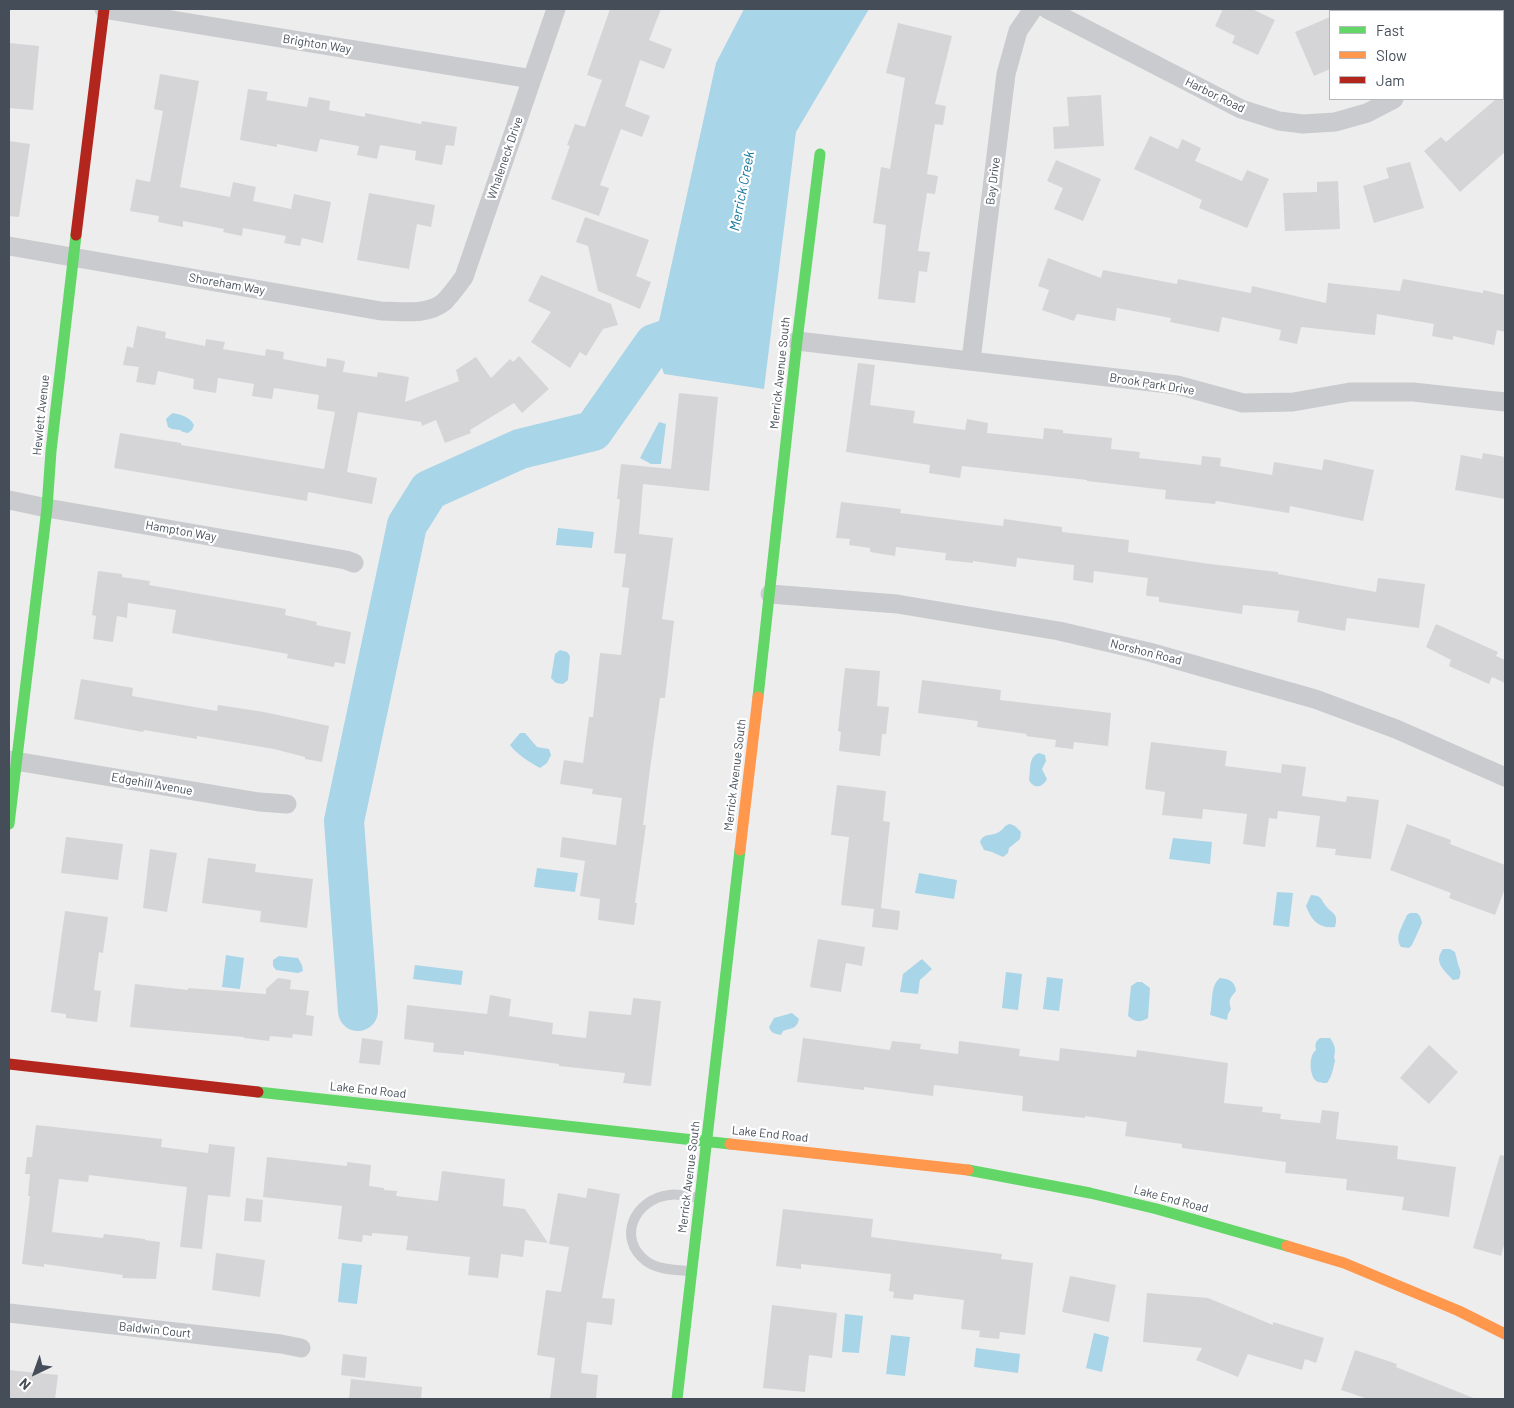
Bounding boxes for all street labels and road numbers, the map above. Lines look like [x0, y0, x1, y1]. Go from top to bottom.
street label: Brighton Way [282, 31, 352, 57]
street label: Harbor Road [1183, 74, 1247, 116]
street label: Whaleneck Drive [484, 115, 526, 201]
street label: Bay Drive [983, 156, 1003, 206]
street label: Shoreham Way [188, 270, 266, 298]
street label: Merrick Avenue South [767, 316, 793, 430]
street label: Brook Park Drive [1108, 370, 1196, 398]
street label: Hewlett Avenue [30, 374, 52, 456]
street label: Hampton Way [144, 518, 218, 544]
street label: Norshon Road [1109, 636, 1183, 668]
street label: Merrick Avenue South [721, 718, 749, 832]
street label: Edgehill Avenue [110, 770, 194, 798]
street label: Lake End Road [329, 1079, 407, 1101]
street label: Merrick Avenue South [675, 1120, 703, 1234]
street label: Lake End Road [731, 1123, 809, 1145]
street label: Lake End Road [1132, 1182, 1210, 1216]
street label: Baldwin Court [118, 1319, 192, 1341]

